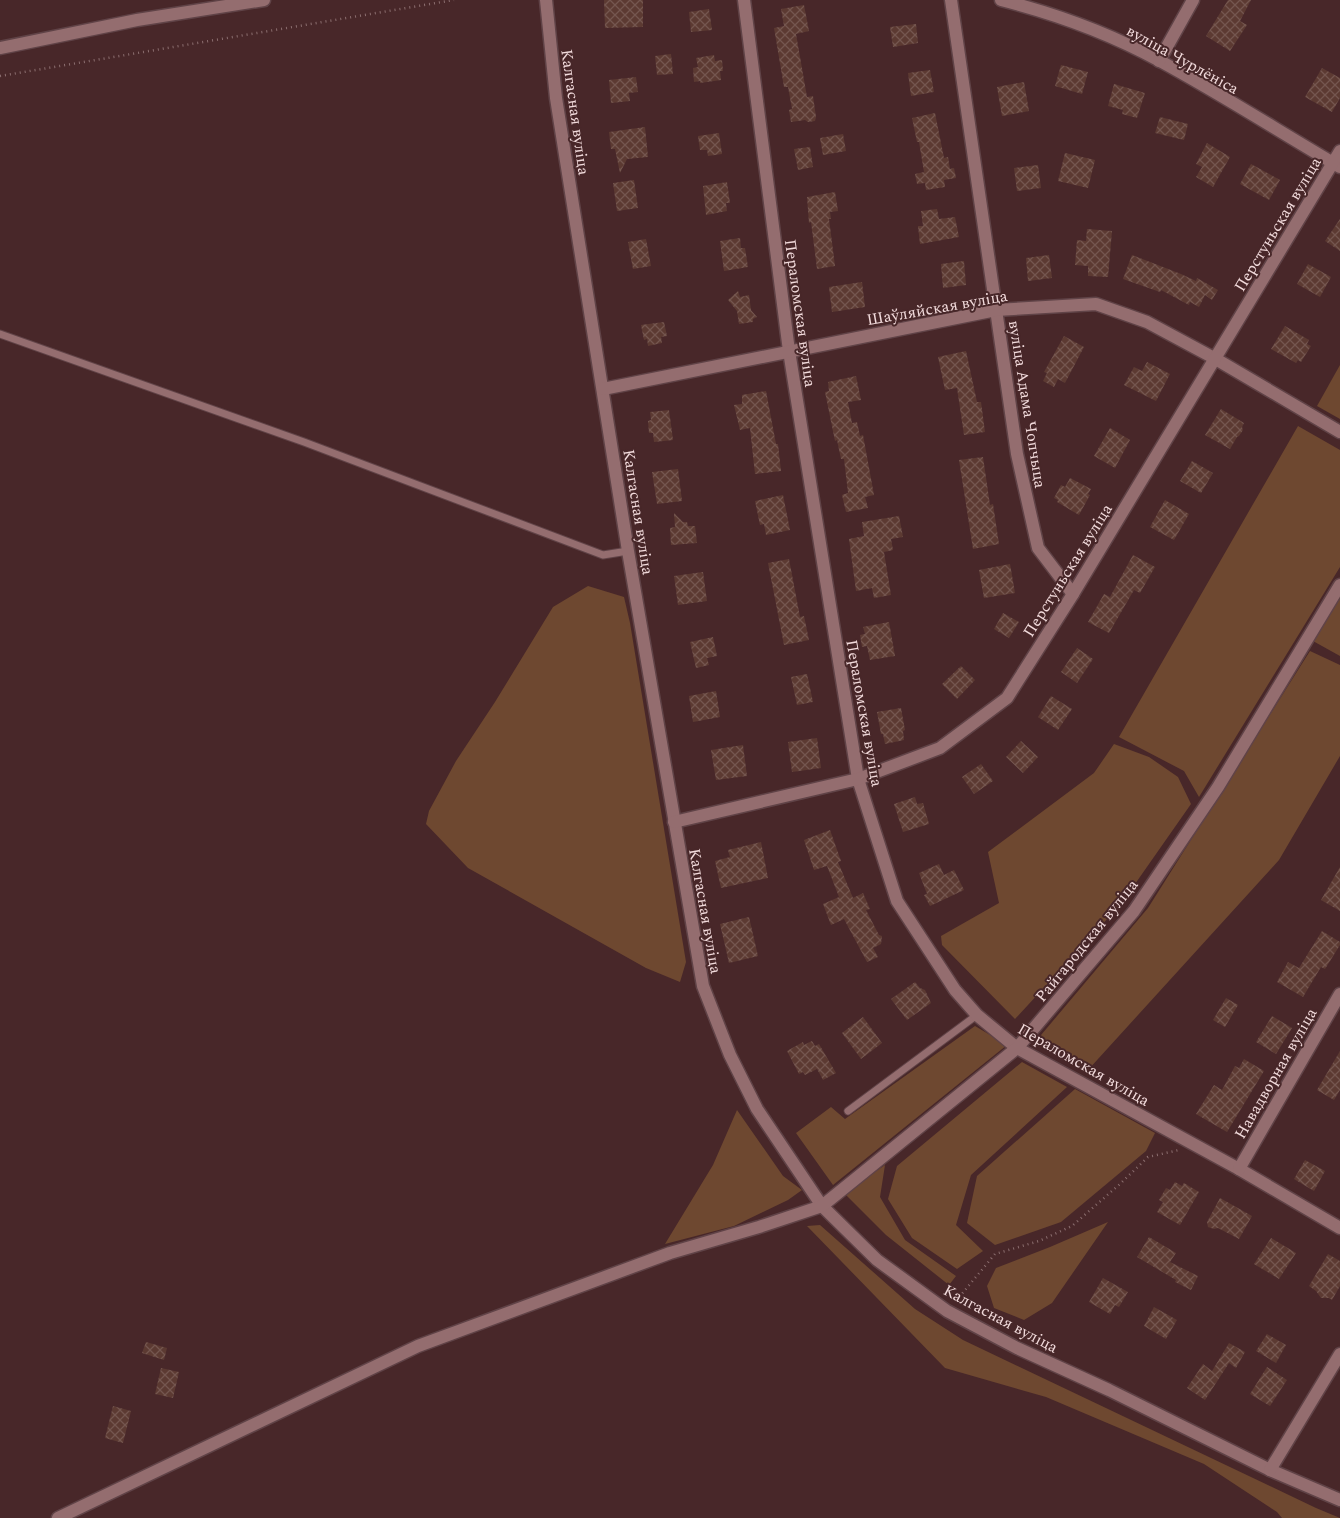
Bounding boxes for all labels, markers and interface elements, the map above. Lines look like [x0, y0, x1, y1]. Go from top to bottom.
street label: вуліца Чурлёніса [1122, 19, 1243, 101]
street label: Калгасная вуліца [554, 48, 596, 177]
street label: Перстуньская вуліца [1228, 152, 1328, 296]
street label: Пераломская вуліца [778, 238, 822, 389]
street label: Шаўляйская вуліца [865, 284, 1010, 332]
street label: вуліца Адама Чопчыца [1002, 319, 1052, 490]
street label: Калгасная вуліца [616, 448, 660, 577]
street label: Перстуньская вуліца [1017, 499, 1119, 642]
street label: Пераломская вуліца [839, 638, 889, 789]
street label: Калгасная вуліца [682, 847, 728, 976]
street label: Райгародская вуліца [1030, 874, 1144, 1007]
street label: Навадворная вуліца [1228, 1003, 1323, 1144]
street label: Пераломская вуліца [1013, 1017, 1154, 1113]
street label: Калгасная вуліца [939, 1279, 1062, 1359]

